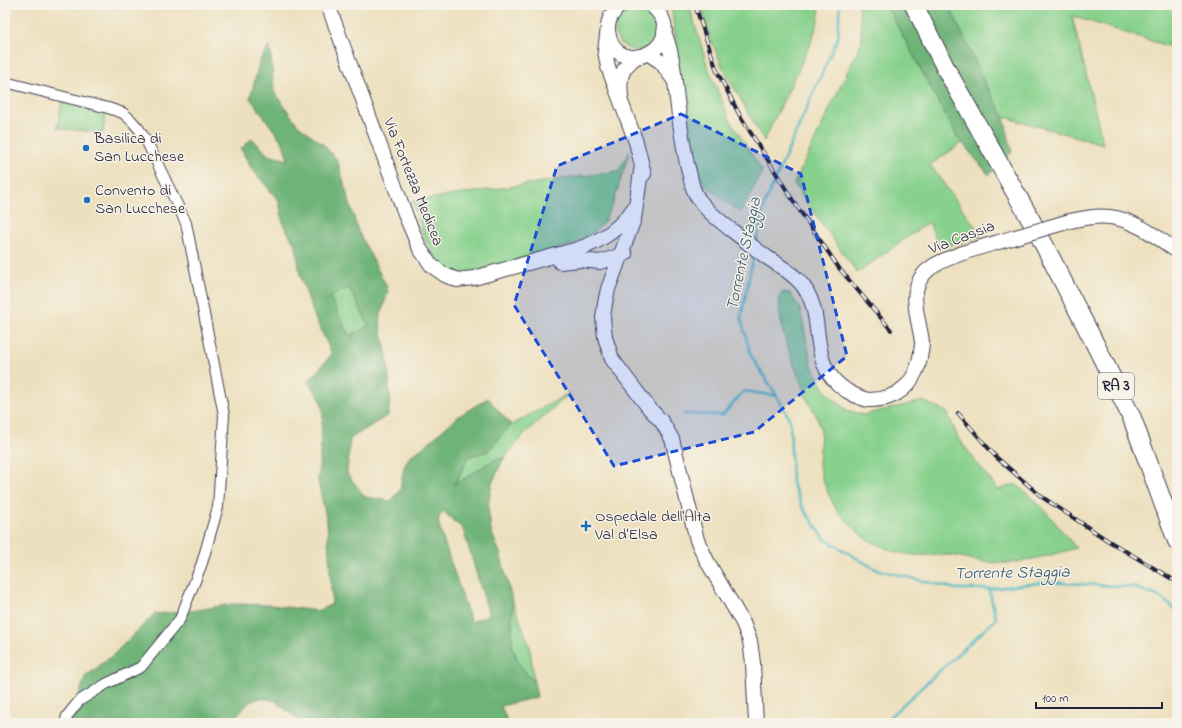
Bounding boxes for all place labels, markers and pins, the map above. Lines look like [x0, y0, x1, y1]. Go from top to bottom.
place label: Basilica di San Lucchese [93, 127, 185, 169]
marker: Basilica di San Lucchese [81, 143, 91, 153]
place label: Convento di San Lucchese [95, 179, 186, 221]
marker: Convento di San Lucchese [82, 195, 92, 205]
place label: Ospedale dell'Alta Val d'Elsa [594, 505, 711, 547]
marker: Ospedale dell'Alta Val d'Elsa [580, 520, 592, 532]

